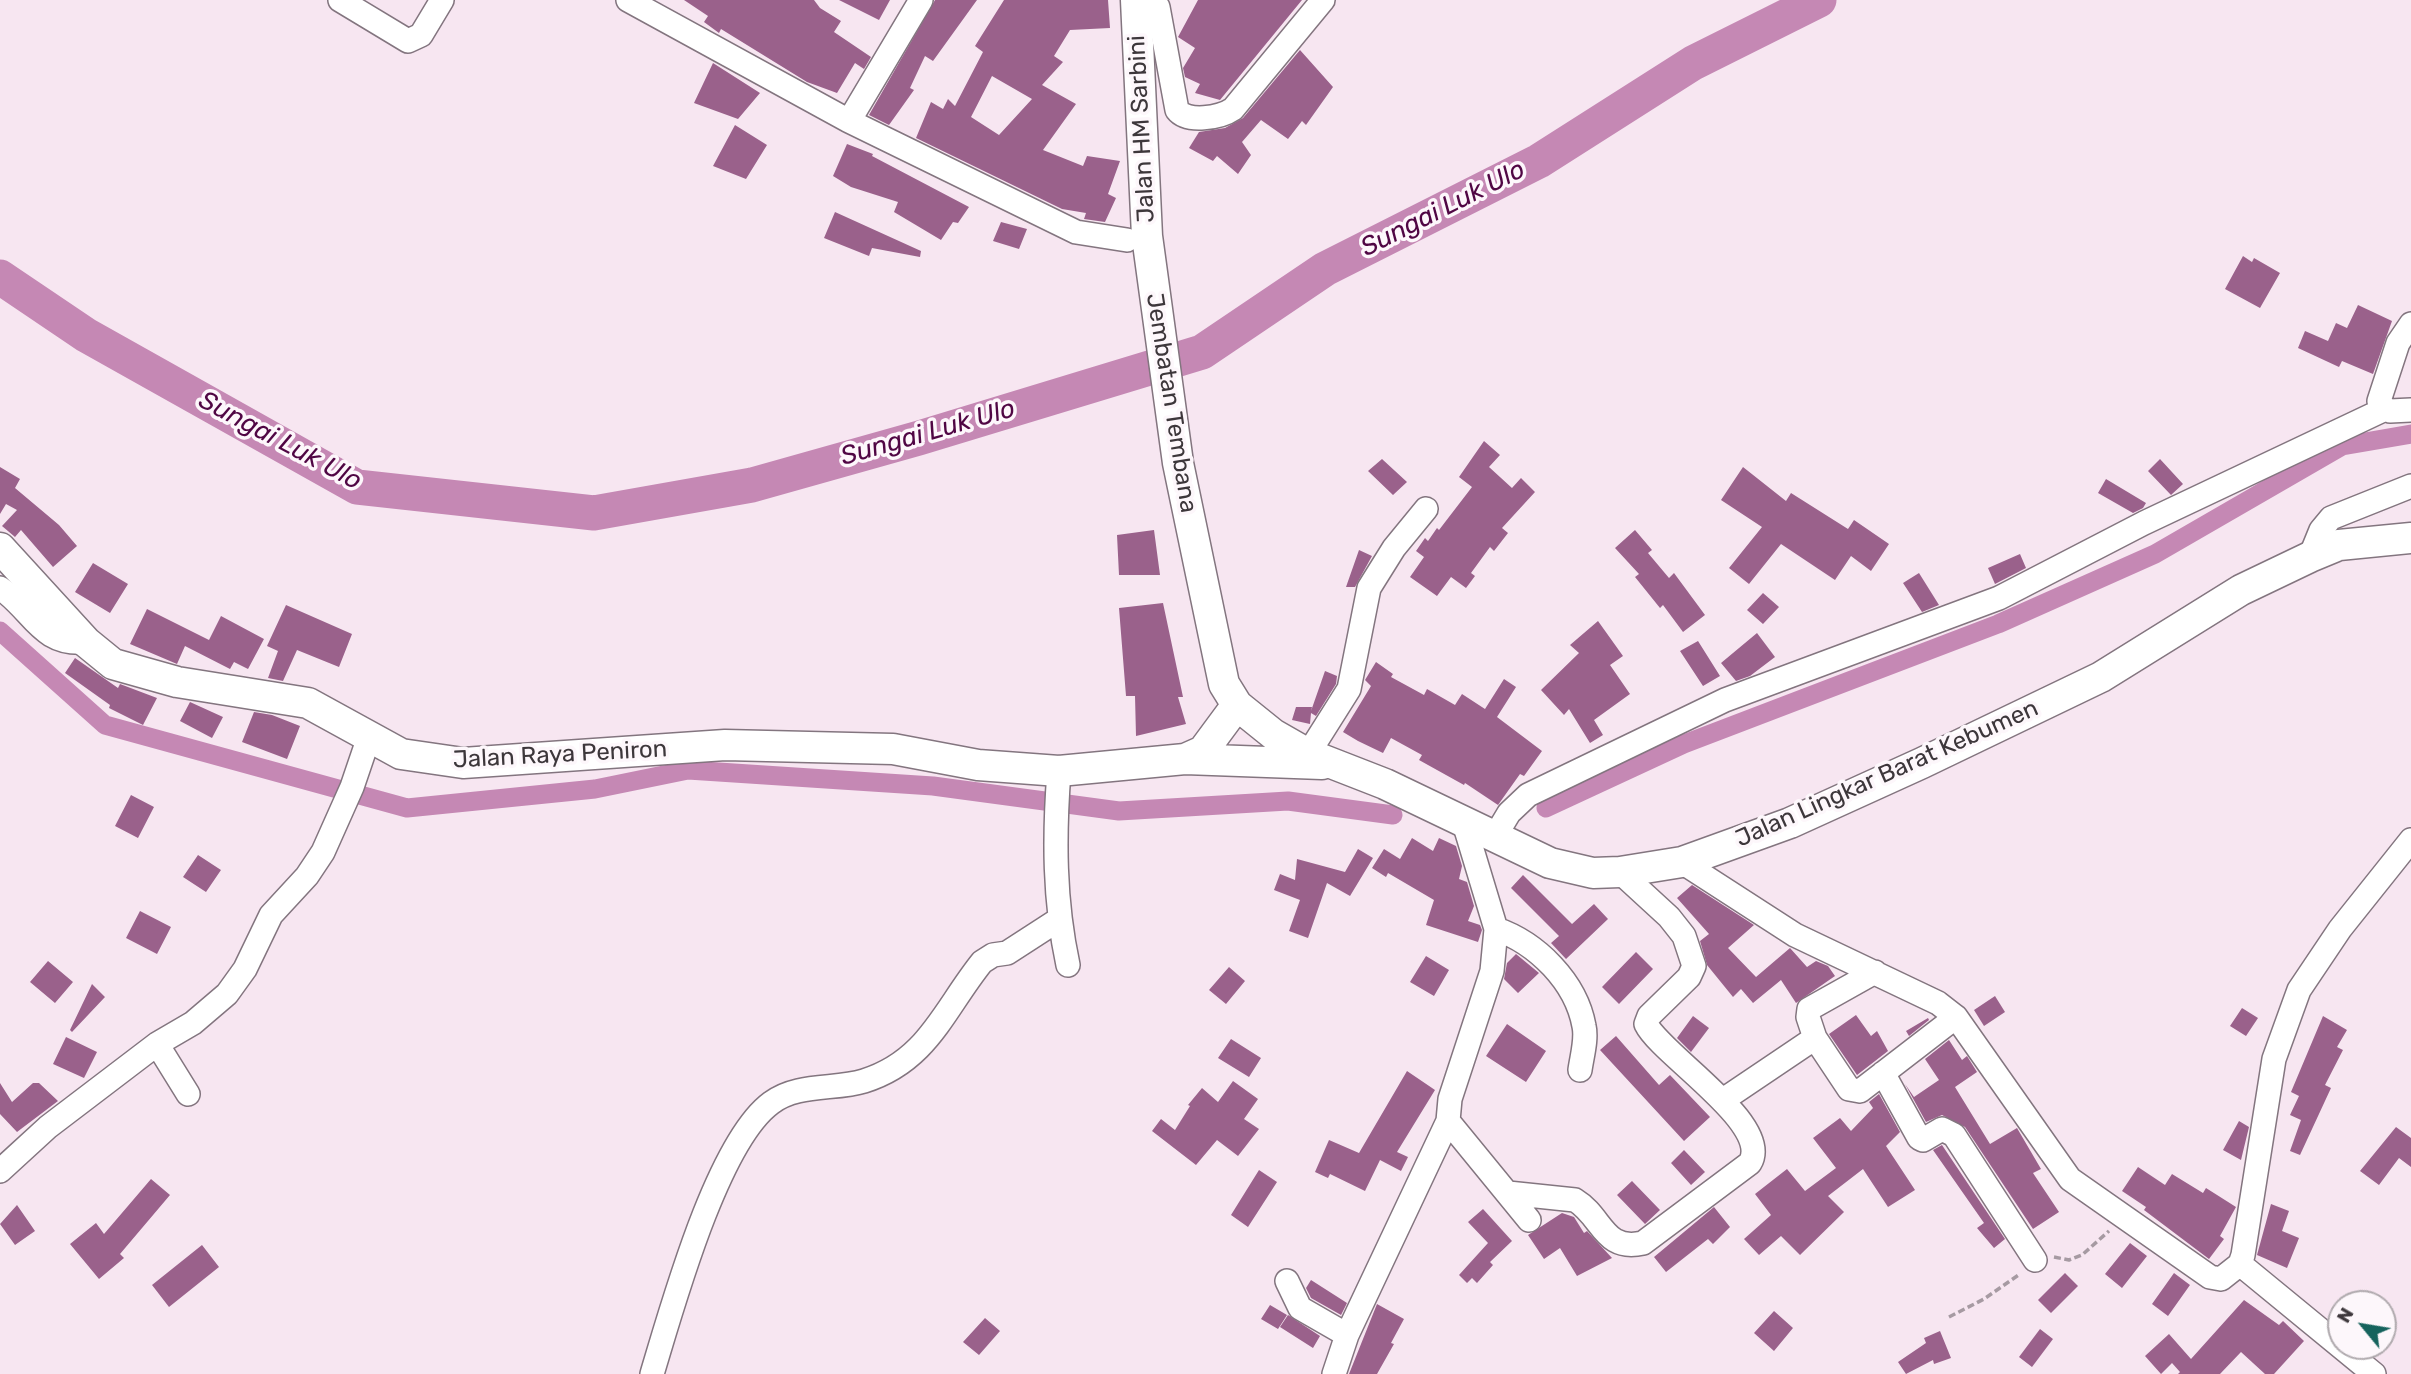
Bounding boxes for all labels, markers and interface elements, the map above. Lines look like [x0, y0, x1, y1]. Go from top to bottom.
street label: Jalan HM Sarbini [1123, 35, 1161, 223]
water label: Sungai Luk Ulo [1356, 154, 1530, 264]
street label: Jembatan Tembana [1139, 291, 1203, 515]
water label: Sungai Luk Ulo [193, 385, 367, 497]
water label: Sungai Luk Ulo [837, 393, 1019, 473]
street label: Jalan Lingkar Barat Kebumen [1731, 694, 2043, 854]
street label: Jalan Raya Peniron [452, 735, 668, 775]
north arrow [2327, 1290, 2397, 1360]
text: N [2332, 1304, 2358, 1327]

